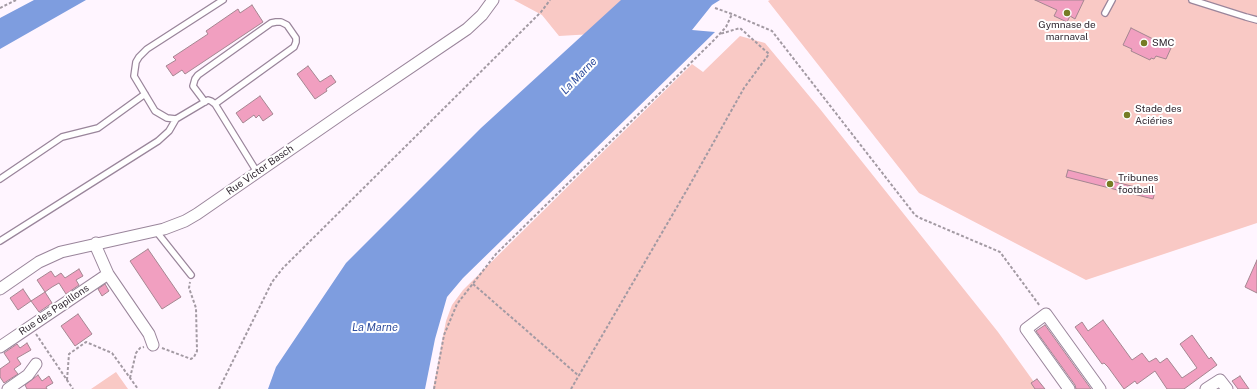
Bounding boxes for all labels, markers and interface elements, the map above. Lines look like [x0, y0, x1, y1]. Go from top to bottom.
marker: Gymnase de marnaval [1062, 8, 1072, 18]
place label: Gymnase de marnaval [1038, 19, 1096, 42]
place label: SMC [1152, 37, 1174, 49]
marker: SMC [1139, 38, 1149, 48]
water label: La Marne [558, 55, 600, 97]
place label: Stade des Aciéries [1135, 103, 1182, 126]
marker: Stade des Aciéries [1122, 110, 1132, 120]
street label: Rue Victor Basch [224, 142, 296, 198]
place label: Tribunes football [1118, 172, 1158, 196]
marker: Tribunes football [1105, 179, 1115, 189]
street label: Rue des Papillons [17, 282, 91, 338]
water label: La Marne [352, 321, 398, 335]

